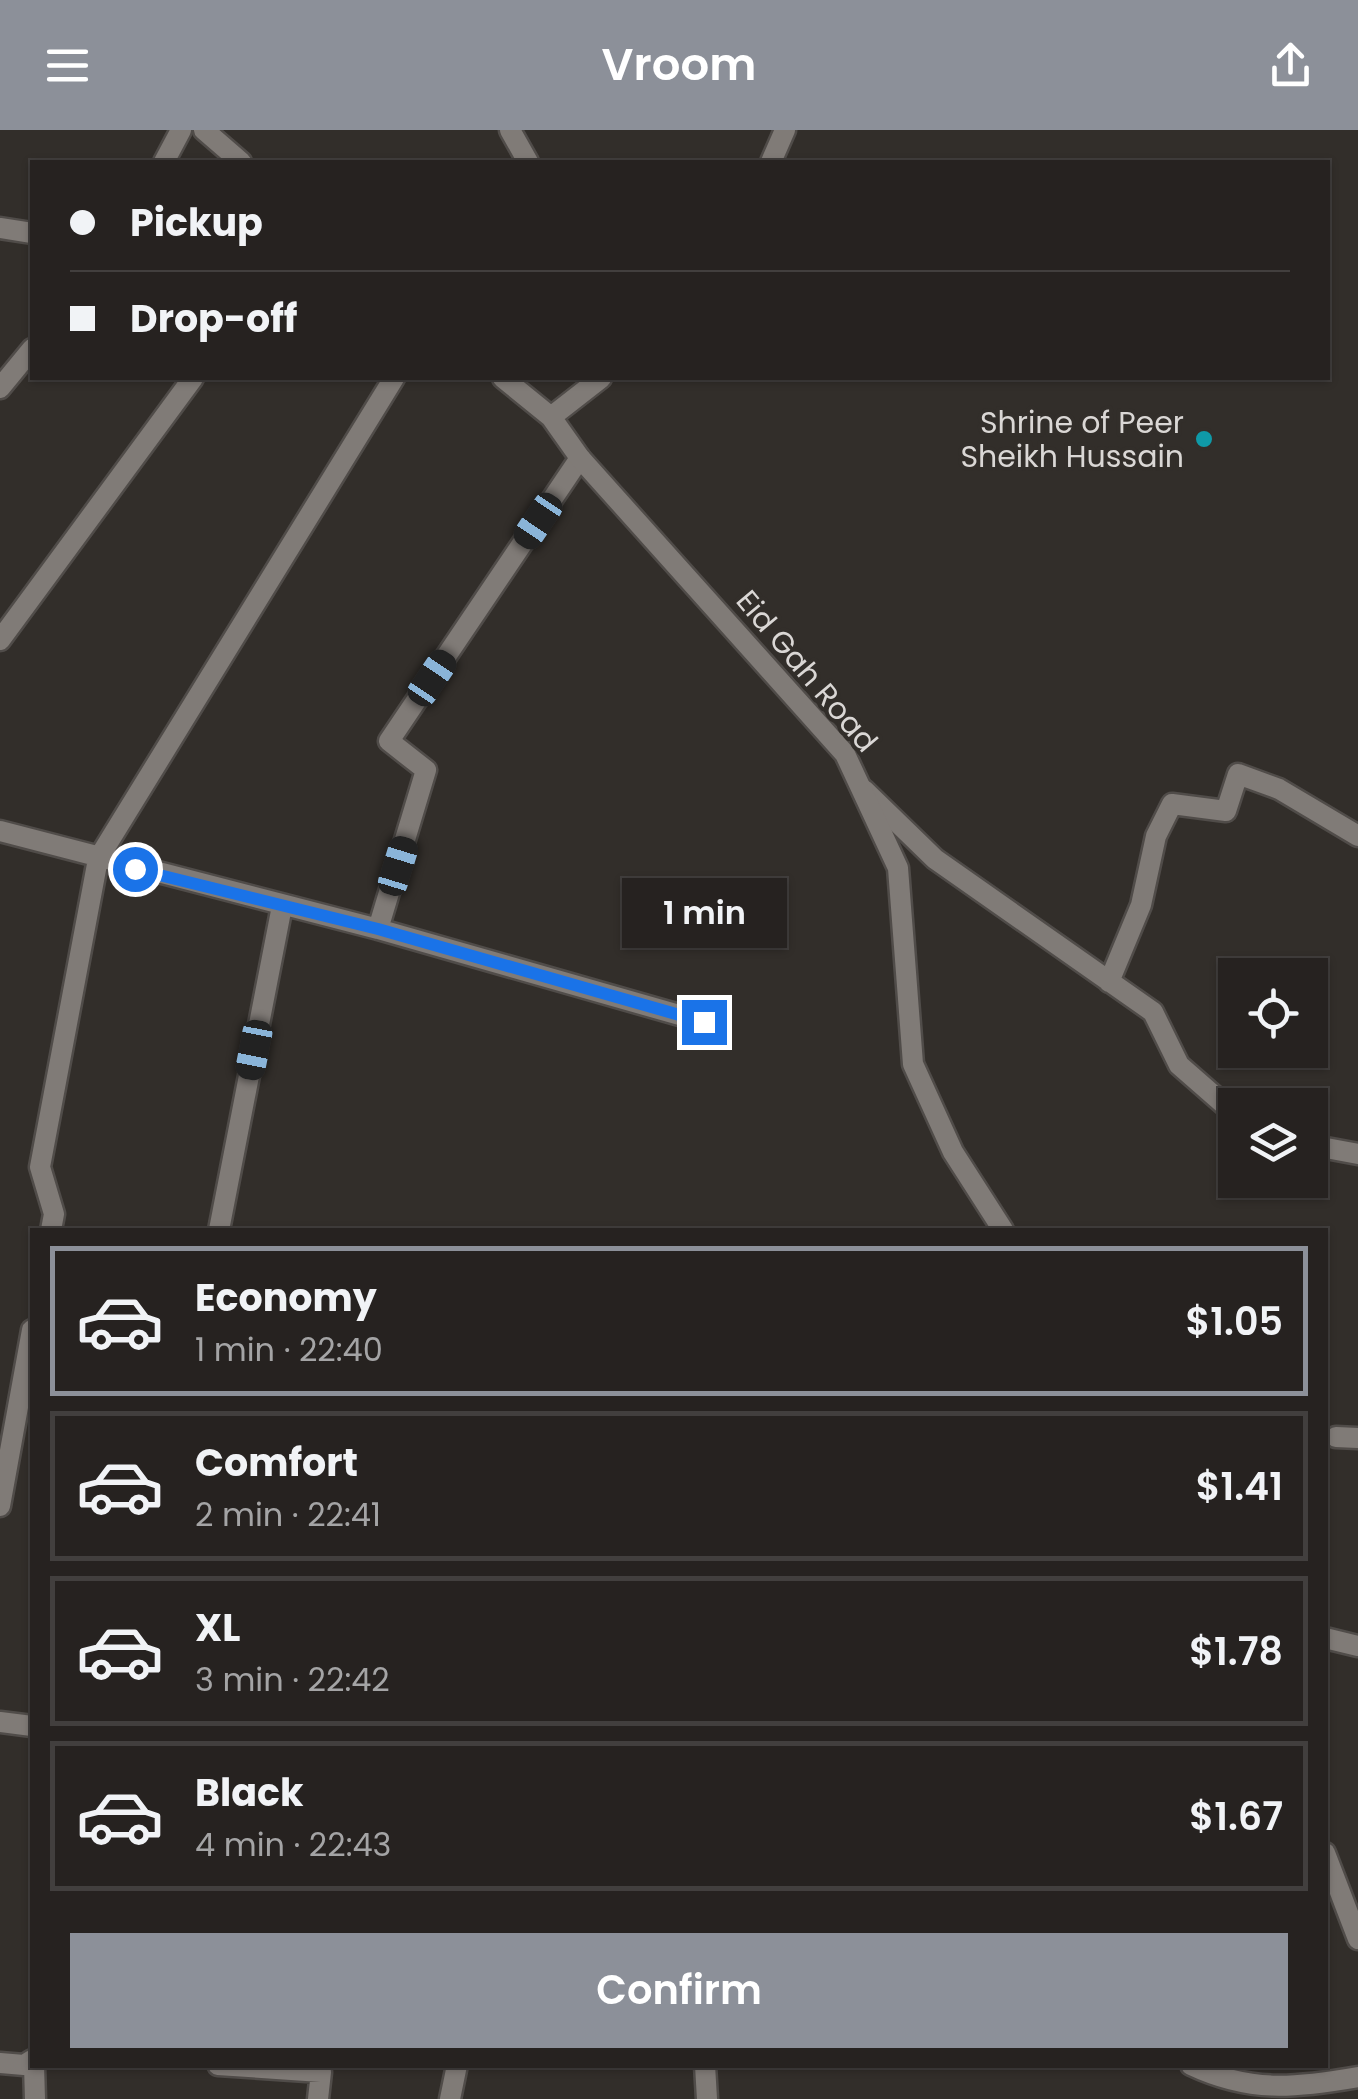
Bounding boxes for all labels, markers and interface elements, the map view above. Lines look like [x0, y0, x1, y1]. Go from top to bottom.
text: Vroom [602, 33, 756, 96]
icon: menu [40, 38, 95, 93]
icon: share [1263, 38, 1318, 93]
text: Pickup [130, 196, 263, 249]
text: Drop-off [130, 292, 298, 345]
place label: Shrine of Peer Sheikh Hussain [960, 401, 1184, 478]
marker: Shrine of Peer Sheikh Hussain [1193, 428, 1215, 450]
car [509, 488, 567, 554]
street label: Eid Gah Road [726, 581, 888, 761]
car [403, 645, 461, 711]
car [375, 833, 421, 899]
route start [113, 847, 158, 892]
callout: 1 min [622, 877, 786, 947]
text: 1 min [663, 890, 746, 935]
map controls [1218, 958, 1328, 1198]
button: locate [1218, 958, 1328, 1068]
route end [682, 1000, 727, 1045]
car [234, 1018, 274, 1082]
button: layers [1218, 1088, 1328, 1198]
text: Economy [195, 1271, 377, 1324]
icon: car [75, 1276, 165, 1366]
text: $1.05 [1185, 1295, 1283, 1348]
text: 1 min · 22:40 [195, 1327, 383, 1372]
text: Comfort [195, 1436, 358, 1489]
icon: car [75, 1441, 165, 1531]
text: $1.41 [1196, 1460, 1283, 1513]
text: 2 min · 22:41 [195, 1492, 381, 1537]
text: XL [195, 1601, 240, 1654]
icon: car [75, 1606, 165, 1696]
text: $1.78 [1189, 1625, 1283, 1678]
text: 3 min · 22:42 [195, 1657, 390, 1702]
text: Black [195, 1766, 304, 1819]
icon: car [75, 1771, 165, 1861]
text: $1.67 [1189, 1790, 1283, 1843]
text: 4 min · 22:43 [195, 1822, 391, 1867]
button: Confirm [70, 1933, 1288, 2048]

